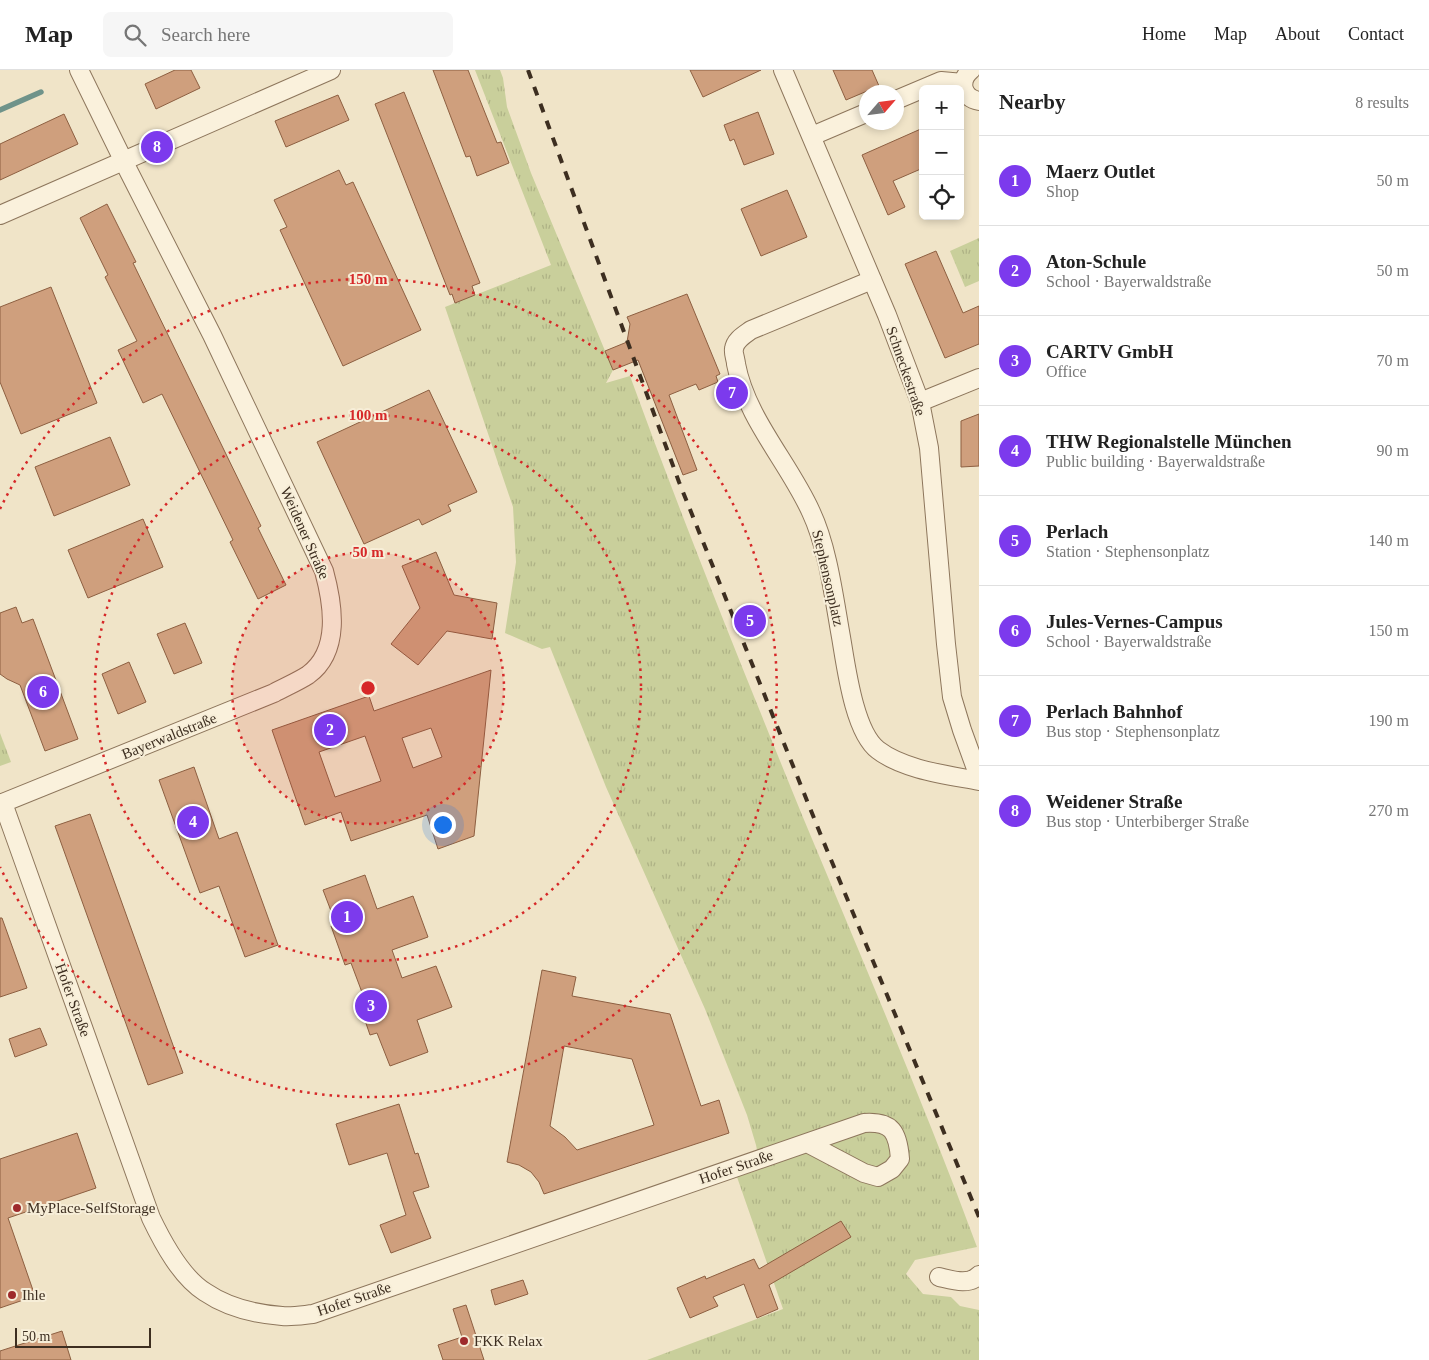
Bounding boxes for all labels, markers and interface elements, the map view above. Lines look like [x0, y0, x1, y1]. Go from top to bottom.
search box [103, 12, 453, 57]
text: Map [25, 21, 73, 47]
icon: search [121, 21, 149, 49]
text: Search here [161, 24, 250, 45]
text: Home [1142, 24, 1186, 44]
text: Map [1214, 24, 1247, 44]
text: About [1275, 24, 1320, 44]
text: Contact [1348, 24, 1404, 44]
north arrow [859, 85, 904, 130]
map controls [919, 85, 964, 220]
button: + [919, 85, 964, 130]
text: Nearby [999, 90, 1066, 114]
text: 8 results [1355, 94, 1409, 111]
pin: 8 [141, 128, 173, 166]
button: − [919, 130, 964, 175]
text: Maerz Outlet [1046, 161, 1155, 182]
text: 1 [1011, 172, 1019, 189]
text: 50 m [1377, 172, 1409, 189]
button: locate [919, 175, 964, 220]
text: Shop [1046, 183, 1079, 200]
text: Aton-Schule [1046, 251, 1146, 272]
text: 2 [1011, 262, 1019, 279]
text: 50 m [1377, 262, 1409, 279]
text: 150 m [349, 271, 388, 287]
text: School · Bayerwaldstraße [1046, 273, 1211, 290]
street label: Schneckestraße [883, 324, 929, 418]
text: CARTV GmbH [1046, 341, 1173, 362]
text: 3 [1011, 352, 1019, 369]
text: 70 m [1377, 352, 1409, 369]
text: Office [1046, 363, 1087, 380]
pin: 7 [716, 374, 748, 412]
text: 100 m [349, 407, 388, 423]
text: THW Regionalstelle München [1046, 431, 1292, 452]
text: 4 [1011, 442, 1019, 459]
text: 90 m [1377, 442, 1409, 459]
text: Public building · Bayerwaldstraße [1046, 453, 1265, 470]
street label: Weidener Straße [278, 484, 333, 582]
text: Perlach [1046, 521, 1108, 542]
street label: Stephensonplatz [809, 528, 847, 628]
text: 5 [1011, 532, 1019, 549]
text: 140 m [1369, 532, 1409, 549]
text: Station · Stephensonplatz [1046, 543, 1210, 560]
text: 50 m [352, 544, 384, 560]
pin: 5 [734, 602, 766, 640]
text: Jules-Vernes-Campus [1046, 611, 1223, 632]
text: 6 [1011, 622, 1019, 639]
text: 150 m [1369, 622, 1409, 639]
text: School · Bayerwaldstraße [1046, 633, 1211, 650]
pin: 6 [27, 673, 59, 711]
centre of rings [359, 679, 377, 697]
text: Perlach Bahnhof [1046, 701, 1183, 722]
street label: Bayerwaldstraße [119, 710, 219, 762]
pin: 2 [314, 711, 346, 749]
text: 7 [1011, 712, 1019, 729]
text: 190 m [1369, 712, 1409, 729]
text: Bus stop · Stephensonplatz [1046, 723, 1220, 740]
text: Weidener Straße [1046, 791, 1182, 812]
text: 8 [1011, 802, 1019, 819]
text: 270 m [1369, 802, 1409, 819]
pin: 4 [177, 803, 209, 841]
your location [430, 812, 456, 838]
text: Bus stop · Unterbiberger Straße [1046, 813, 1249, 830]
pin: 1 [331, 898, 363, 936]
street label: Hofer Straße [52, 961, 94, 1039]
pin: 3 [355, 987, 387, 1025]
street label: Hofer Straße [697, 1147, 775, 1187]
place label: MyPlace-SelfStorage [27, 1200, 156, 1216]
marker: MyPlace-SelfStorage [11, 1202, 23, 1214]
street label: Hofer Straße [315, 1279, 393, 1319]
place label: Ihle [22, 1287, 46, 1303]
marker: Ihle [6, 1289, 18, 1301]
scale bar [15, 1325, 151, 1348]
text: 50 m [22, 1329, 50, 1344]
place label: FKK Relax [474, 1333, 543, 1349]
marker: FKK Relax [458, 1335, 470, 1347]

